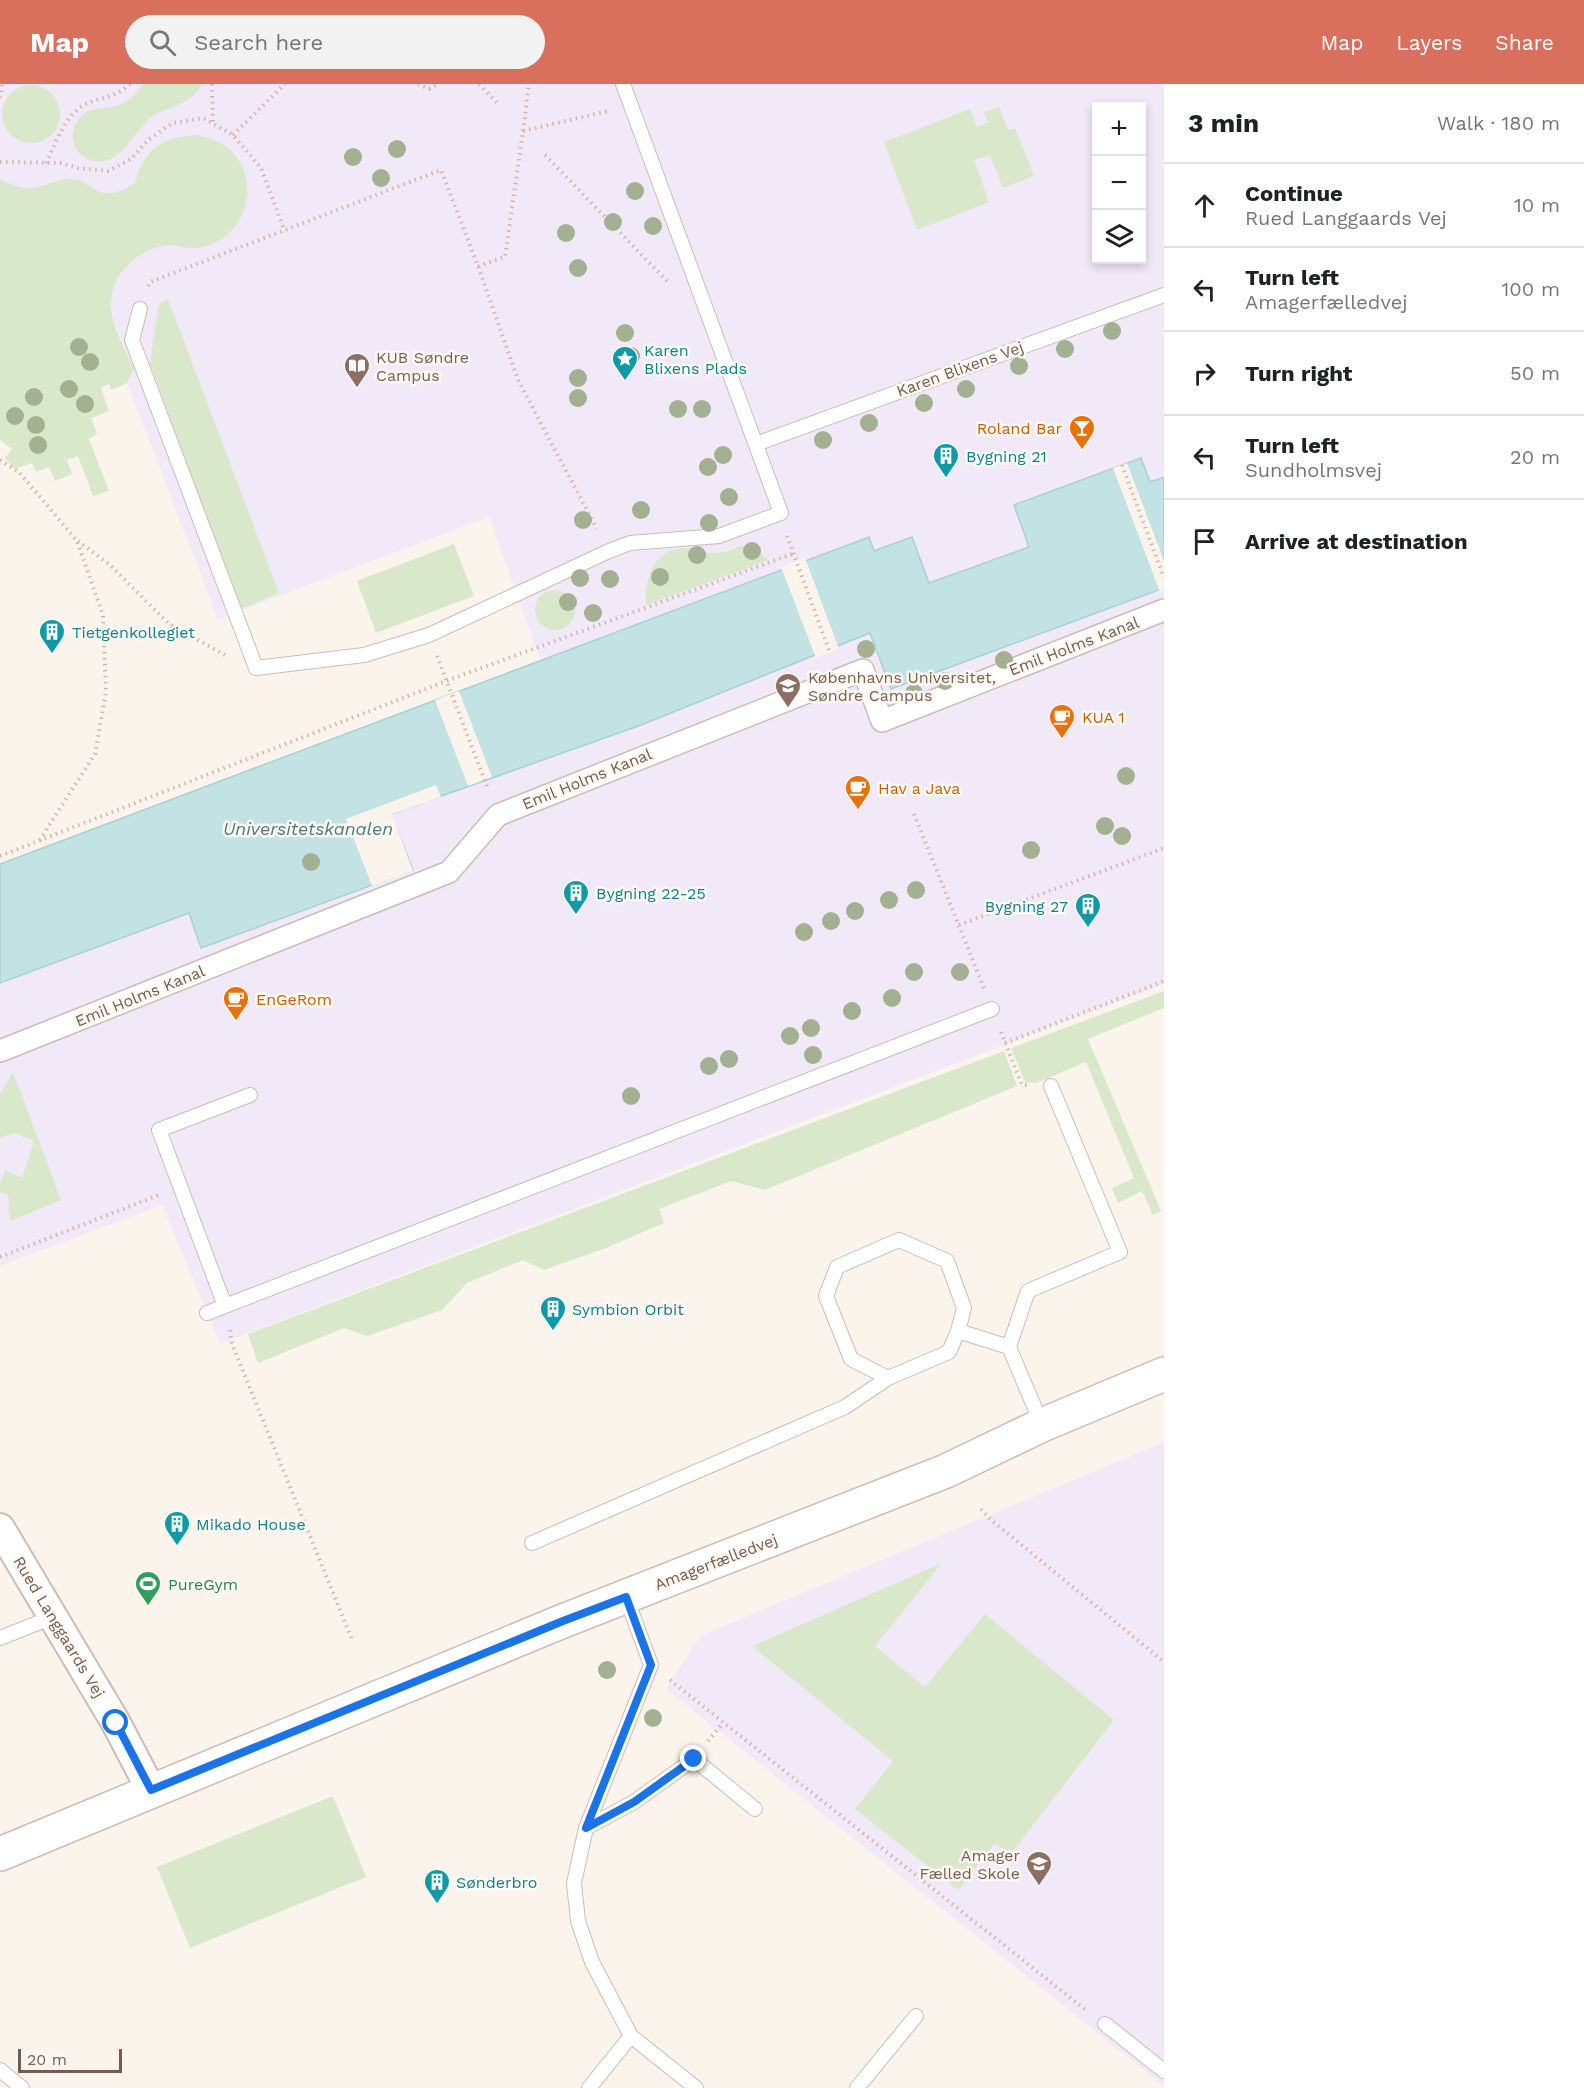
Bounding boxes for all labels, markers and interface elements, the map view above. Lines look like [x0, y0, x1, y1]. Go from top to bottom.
search box [125, 15, 545, 69]
text: Map [30, 26, 89, 59]
icon: search [146, 26, 179, 59]
text: Search here [194, 30, 323, 55]
text: Map [1320, 30, 1363, 55]
text: Layers [1396, 30, 1462, 55]
text: Share [1495, 30, 1554, 55]
map controls [1092, 102, 1146, 264]
button: + [1092, 102, 1146, 156]
text: 3 min [1188, 108, 1259, 138]
text: Walk · 180 m [1437, 111, 1560, 135]
button: − [1092, 156, 1146, 210]
text: Continue [1245, 181, 1343, 206]
icon: ahead [1188, 189, 1221, 222]
text: 10 m [1514, 193, 1560, 217]
text: Rued Langgaards Vej [1245, 206, 1447, 230]
button: layers [1092, 210, 1146, 264]
text: Turn left [1245, 265, 1339, 290]
icon: left [1188, 273, 1221, 306]
text: 100 m [1501, 277, 1560, 301]
text: Amagerfælledvej [1245, 290, 1408, 314]
street label: Karen Blixens Vej [894, 337, 1026, 401]
place label: Karen Blixens Plads [644, 341, 747, 378]
place icon: Karen Blixens Plads [610, 344, 640, 382]
place label: KUB Søndre Campus [376, 348, 469, 385]
library icon: KUB Søndre Campus [342, 351, 372, 389]
icon: right [1188, 357, 1221, 390]
text: Turn right [1245, 361, 1352, 386]
text: 50 m [1510, 361, 1560, 385]
bar icon: Roland Bar [1067, 413, 1097, 451]
place label: Roland Bar [977, 419, 1062, 438]
text: Turn left [1245, 433, 1339, 458]
building icon: Bygning 21 [931, 441, 961, 479]
icon: left [1188, 441, 1221, 474]
text: 20 m [1510, 445, 1560, 469]
place label: Bygning 21 [966, 447, 1047, 466]
text: Sundholmsvej [1245, 458, 1382, 482]
icon: arrive [1188, 525, 1221, 558]
text: Arrive at destination [1245, 529, 1468, 554]
street label: Emil Holms Kanal [1006, 612, 1142, 680]
building icon: Tietgenkollegiet [37, 617, 67, 655]
place label: Tietgenkollegiet [72, 623, 195, 642]
place label: Københavns Universitet, Søndre Campus [808, 668, 996, 705]
school or university icon: Københavns Universitet, Søndre Campus [773, 671, 803, 709]
cafe icon: KUA 1 [1047, 702, 1077, 740]
place label: KUA 1 [1082, 708, 1125, 727]
street label: Emil Holms Kanal [519, 744, 655, 814]
cafe icon: Hav a Java [843, 773, 873, 811]
place label: Hav a Java [878, 779, 960, 798]
water label: Universitetskanalen [223, 818, 393, 839]
building icon: Bygning 22-25 [561, 878, 591, 916]
place label: Bygning 22-25 [596, 884, 706, 903]
building icon: Bygning 27 [1073, 891, 1103, 929]
place label: Bygning 27 [985, 897, 1068, 916]
street label: Emil Holms Kanal [72, 961, 208, 1031]
cafe icon: EnGeRom [221, 984, 251, 1022]
place label: EnGeRom [256, 990, 332, 1009]
building icon: Symbion Orbit [538, 1294, 568, 1332]
place label: Symbion Orbit [572, 1300, 684, 1319]
building icon: Mikado House [162, 1509, 192, 1547]
place label: Mikado House [196, 1515, 306, 1534]
street label: Amagerfælledvej [652, 1530, 780, 1594]
street label: Rued Langgaards Vej [9, 1553, 109, 1701]
sports icon: PureGym [133, 1569, 163, 1607]
place label: PureGym [168, 1575, 238, 1594]
route start [102, 1709, 128, 1735]
route end [680, 1745, 706, 1771]
place label: Amager Fælled Skole [919, 1846, 1020, 1883]
school or university icon: Amager Fælled Skole [1024, 1849, 1054, 1887]
building icon: Sønderbro [422, 1867, 452, 1905]
place label: Sønderbro [456, 1873, 537, 1892]
scale bar [18, 2046, 122, 2074]
text: 20 m [27, 2050, 67, 2069]

